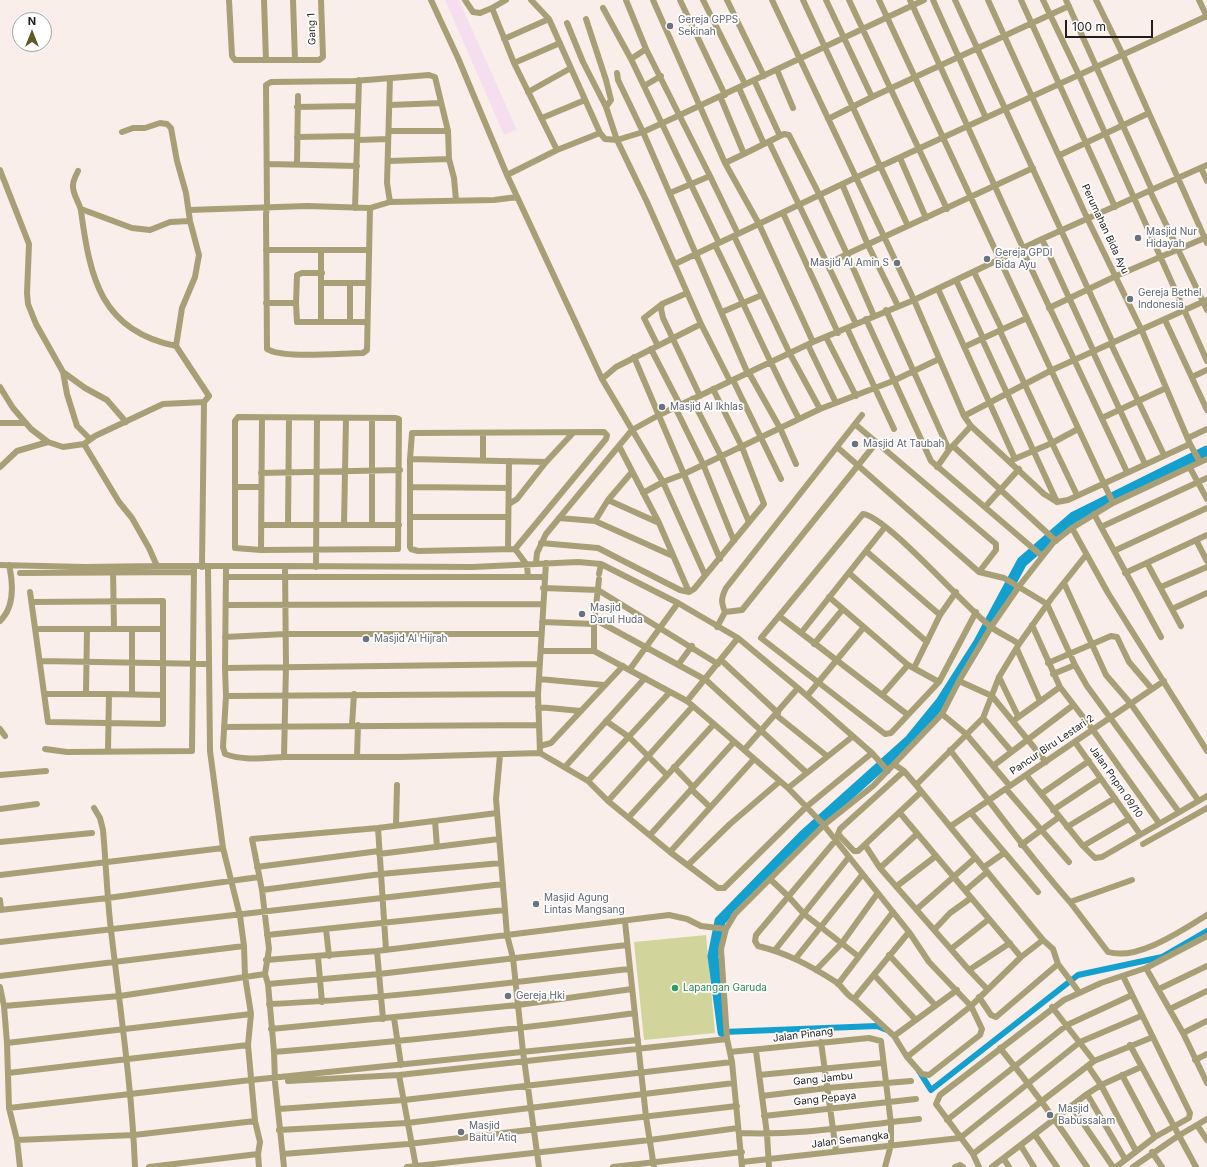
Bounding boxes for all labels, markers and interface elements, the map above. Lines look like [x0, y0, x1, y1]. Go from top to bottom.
north arrow [12, 12, 52, 52]
scale bar [1067, 12, 1155, 38]
street label: Gang 1 [305, 13, 319, 45]
text: N [28, 14, 36, 28]
place label: Gereja GPPS Sekinah [678, 14, 738, 38]
text: 100 m [1072, 19, 1106, 34]
marker: Gereja GPPS Sekinah [665, 21, 675, 31]
street label: Perumahan Bida Ayu [1079, 182, 1131, 276]
place label: Masjid Nur Hidayah [1146, 226, 1197, 250]
marker: Masjid Nur Hidayah [1133, 233, 1143, 243]
place label: Gereja GPDI Bida Ayu [995, 247, 1052, 270]
marker: Gereja GPDI Bida Ayu [982, 254, 992, 264]
place label: Masjid Al Amin S [810, 257, 889, 269]
marker: Masjid Al Amin S [892, 258, 902, 268]
place label: Gereja Bethel Indonesia [1138, 287, 1201, 310]
marker: Gereja Bethel Indonesia [1125, 294, 1135, 304]
place label: Masjid Al Ikhlas [670, 401, 743, 413]
marker: Masjid Al Ikhlas [657, 402, 667, 412]
place label: Masjid At Taubah [863, 438, 944, 450]
marker: Masjid At Taubah [850, 439, 860, 449]
place label: Masjid Darul Huda [590, 602, 643, 626]
marker: Masjid Darul Huda [577, 609, 587, 619]
place label: Masjid Al Hijrah [374, 633, 447, 645]
marker: Masjid Al Hijrah [361, 634, 371, 644]
street label: Pancur Biru Lestari 2 [1008, 712, 1096, 778]
street label: Jalan Pnpm 09/10 [1087, 744, 1145, 820]
place label: Masjid Agung Lintas Mangsang [544, 892, 625, 916]
marker: Masjid Agung Lintas Mangsang [531, 899, 541, 909]
place label: Lapangan Garuda [683, 982, 767, 994]
marker: Lapangan Garuda [670, 983, 680, 993]
place label: Gereja Hki [516, 990, 565, 1002]
marker: Gereja Hki [503, 991, 513, 1001]
street label: Jalan Pinang [772, 1025, 834, 1045]
street label: Gang Jambu [793, 1070, 853, 1088]
street label: Gang Pepaya [793, 1090, 857, 1108]
place label: Masjid Babussalam [1058, 1103, 1115, 1126]
marker: Masjid Babussalam [1045, 1110, 1055, 1120]
place label: Masjid Baitul Atiq [469, 1120, 517, 1144]
marker: Masjid Baitul Atiq [456, 1127, 466, 1137]
street label: Jalan Semangka [811, 1129, 889, 1151]

